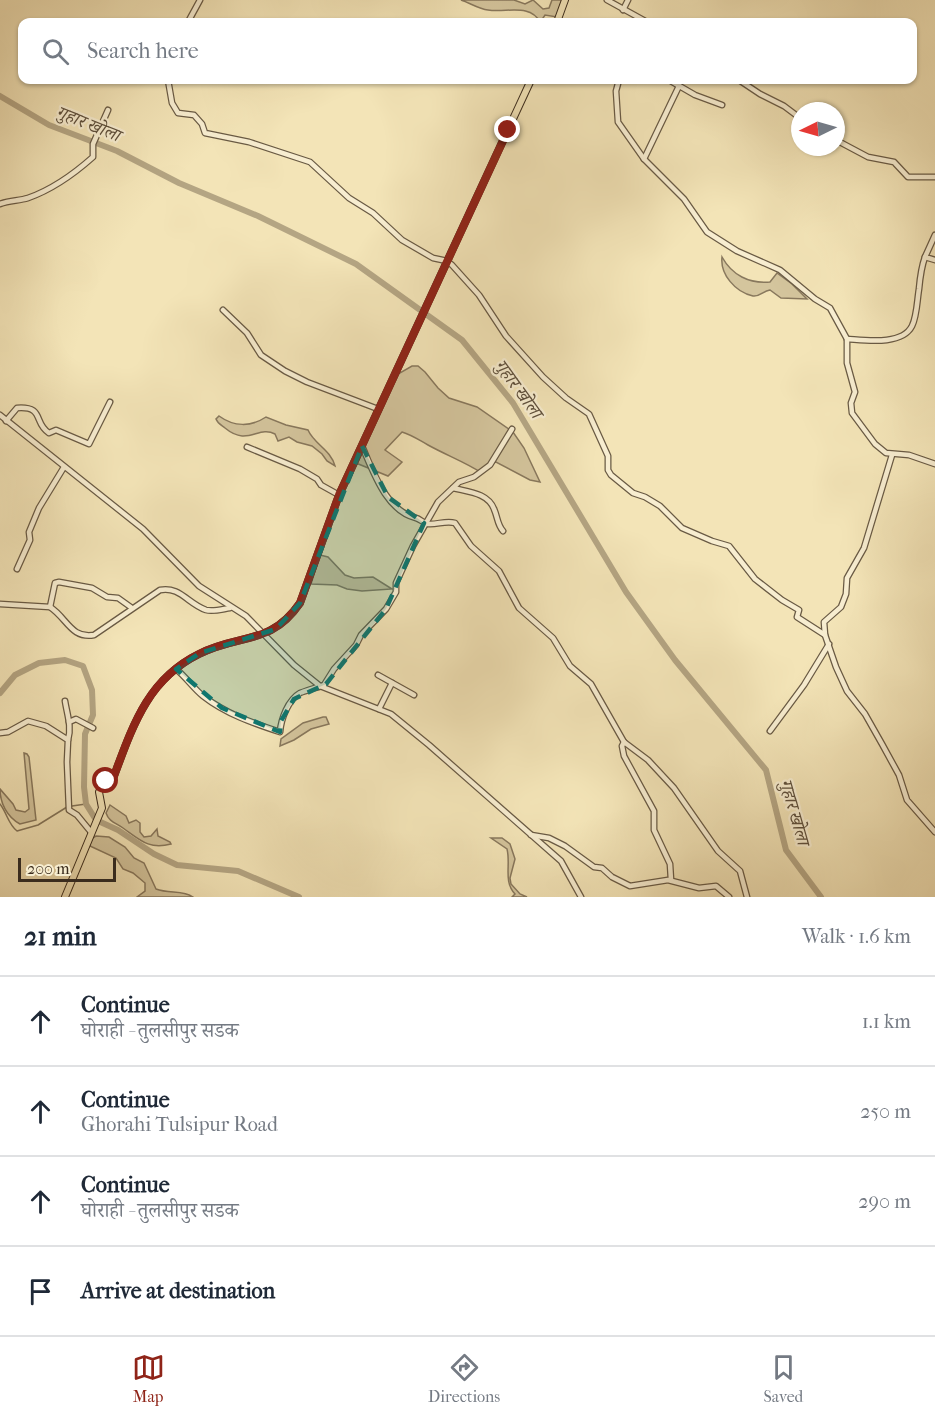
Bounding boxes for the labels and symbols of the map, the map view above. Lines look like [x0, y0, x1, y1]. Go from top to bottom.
water label: गुहार खोला [53, 102, 126, 148]
north arrow [791, 102, 845, 156]
route end [494, 116, 520, 142]
water label: गुहार खोला [490, 356, 548, 425]
route start [92, 767, 118, 793]
water label: गुहार खोला [775, 777, 814, 851]
scale bar [18, 855, 116, 882]

